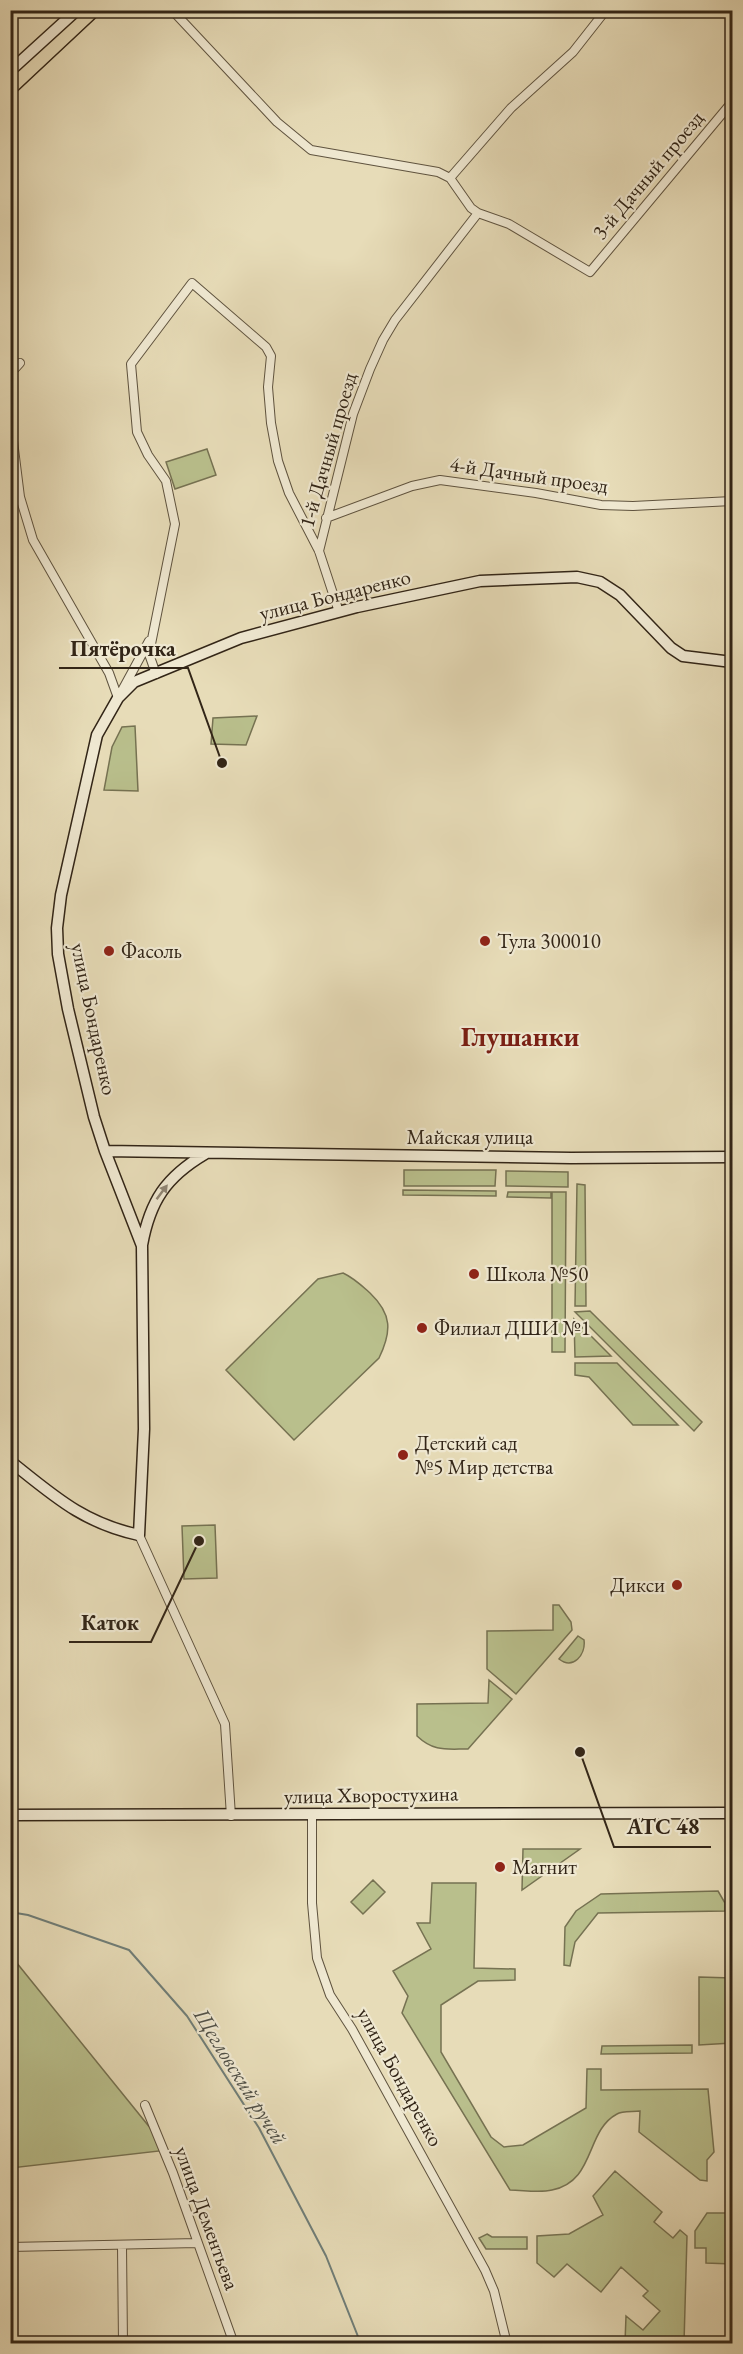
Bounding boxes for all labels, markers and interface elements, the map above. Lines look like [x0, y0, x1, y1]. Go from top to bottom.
street label: 3-й Дачный проезд [586, 105, 710, 245]
street label: 1-й Дачный проезд [293, 369, 363, 530]
street label: 4-й Дачный проезд [448, 450, 610, 499]
street label: улица Бондаренко [256, 563, 413, 626]
callout: Пятёрочка [59, 628, 188, 668]
text: Пятёрочка [70, 634, 176, 663]
place label: Тула 300010 [497, 927, 601, 954]
marker: Тула 300010 [478, 934, 492, 948]
place label: Фасоль [121, 937, 182, 964]
street label: улица Бондаренко [65, 940, 124, 1097]
marker: Фасоль [102, 944, 116, 958]
district label: Глушанки [461, 1019, 579, 1054]
street label: Майская улица [407, 1123, 534, 1150]
one-way arrow [156, 1184, 168, 1199]
place label: Школа №50 [486, 1260, 588, 1287]
marker: Школа №50 [467, 1267, 481, 1281]
place label: Филиал ДШИ №1 [434, 1314, 591, 1341]
marker: Филиал ДШИ №1 [415, 1321, 429, 1335]
place label: Детский сад №5 Мир детства [415, 1429, 554, 1480]
marker: Детский сад №5 Мир детства [396, 1448, 410, 1462]
place label: Дикси [610, 1571, 665, 1598]
marker: Дикси [670, 1578, 684, 1592]
callout: Каток [69, 1602, 151, 1642]
text: Каток [81, 1608, 140, 1637]
street label: улица Хворостухина [284, 1779, 459, 1810]
callout: АТС 48 [614, 1807, 711, 1847]
text: АТС 48 [626, 1812, 699, 1841]
place label: Магнит [512, 1853, 577, 1880]
marker: Магнит [493, 1860, 507, 1874]
water label: Щегловский ручей [186, 2002, 294, 2150]
street label: улица Бондаренко [351, 2002, 450, 2151]
street label: улица Дементьева [169, 2142, 246, 2294]

